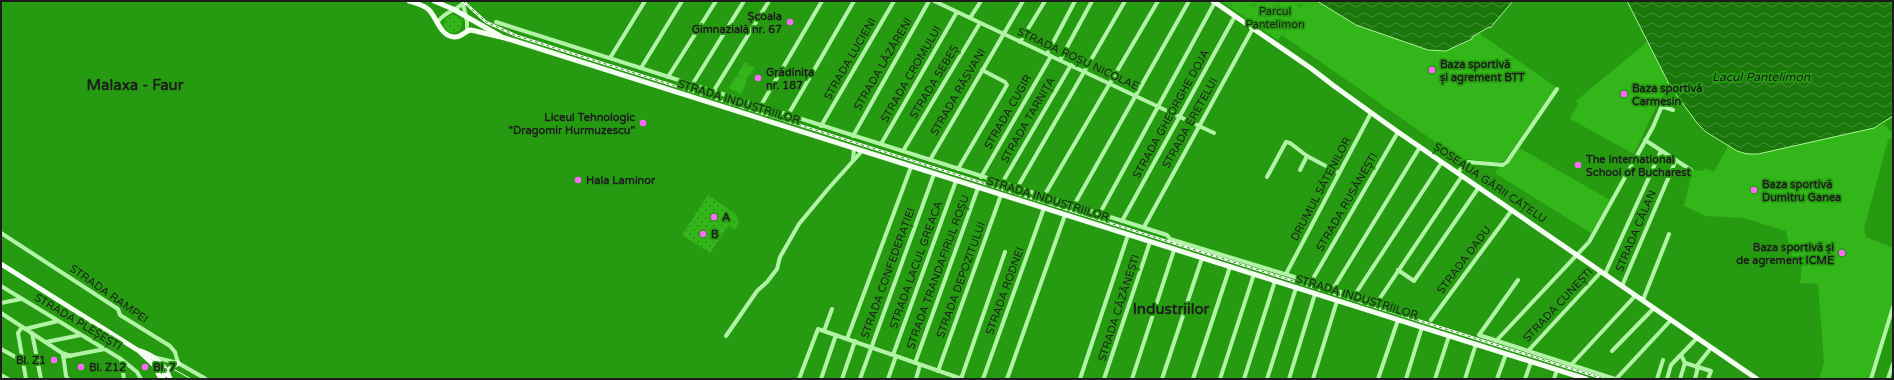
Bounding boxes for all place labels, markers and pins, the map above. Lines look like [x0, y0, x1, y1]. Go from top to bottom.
place label: Școala Gimnazială nr. 67 [692, 10, 782, 36]
marker: Școala Gimnazială nr. 67 [785, 17, 795, 27]
place label: Baza sportivă și agrement BTT [1440, 58, 1525, 85]
marker: Baza sportivă și agrement BTT [1427, 65, 1437, 75]
place label: Grădinița nr. 187 [766, 66, 814, 92]
marker: Grădinița nr. 187 [753, 73, 763, 83]
place label: Baza sportivă Carmesin [1632, 82, 1702, 108]
marker: Baza sportivă Carmesin [1619, 89, 1629, 99]
place label: Liceul Tehnologic "Dragomir Hurmuzescu" [508, 111, 635, 138]
marker: Liceul Tehnologic "Dragomir Hurmuzescu" [638, 118, 648, 128]
place label: The International School of Bucharest [1585, 153, 1692, 179]
marker: The International School of Bucharest [1573, 160, 1583, 170]
place label: Hala Laminor [586, 174, 656, 187]
marker: Hala Laminor [573, 175, 583, 185]
place label: Baza sportivă Dumitru Ganea [1762, 178, 1841, 204]
marker: Baza sportivă Dumitru Ganea [1749, 185, 1759, 195]
place label: A [722, 211, 730, 224]
marker: A [709, 212, 719, 222]
place label: B [711, 228, 719, 241]
marker: B [698, 229, 708, 239]
place label: Baza sportivă și de agrement ICME [1736, 241, 1834, 268]
marker: Baza sportivă și de agrement ICME [1837, 248, 1847, 258]
place label: Bl. Z1 [16, 354, 46, 367]
marker: Bl. Z1 [49, 355, 59, 365]
place label: Bl. Z12 [89, 361, 126, 374]
place label: Bl. 7 [153, 361, 176, 374]
marker: Bl. Z12 [76, 362, 86, 372]
marker: Bl. 7 [140, 362, 150, 372]

